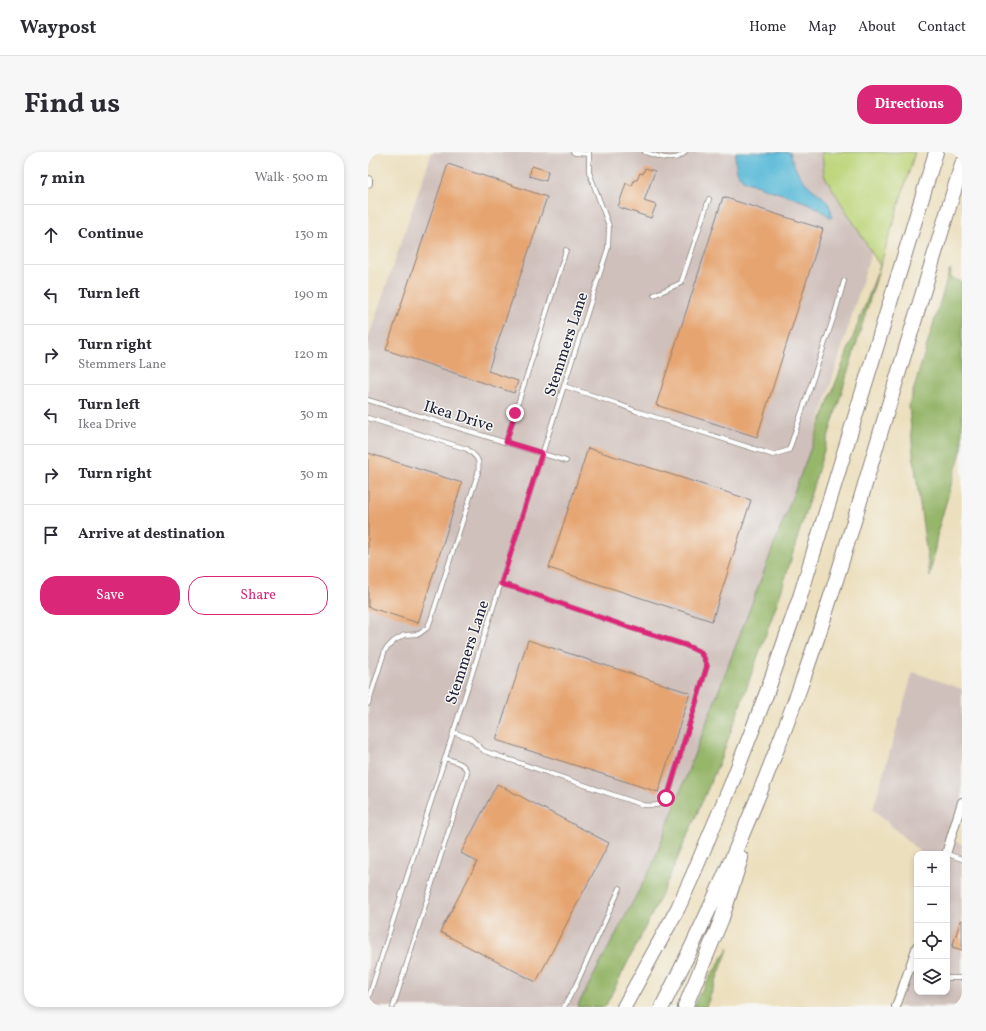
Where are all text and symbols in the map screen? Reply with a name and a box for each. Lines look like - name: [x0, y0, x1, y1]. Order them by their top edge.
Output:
- text: Waypost: [20, 15, 96, 41]
- text: Home: [749, 18, 786, 37]
- text: Map: [808, 18, 836, 37]
- text: About: [858, 18, 896, 37]
- text: Contact: [918, 18, 966, 37]
- text: Find us: [24, 85, 120, 124]
- button: Directions: [857, 85, 962, 124]
- text: 7 min: [40, 167, 85, 190]
- text: Walk · 500 m: [255, 169, 328, 187]
- icon: ahead: [40, 224, 62, 246]
- text: Continue: [78, 224, 143, 245]
- text: 130 m: [295, 226, 328, 244]
- icon: left: [40, 284, 62, 306]
- text: Turn left: [78, 284, 140, 305]
- text: 190 m: [294, 286, 328, 304]
- street label: Stemmers Lane: [540, 290, 594, 400]
- text: Turn right: [78, 335, 152, 356]
- icon: right: [40, 344, 62, 366]
- text: 120 m: [294, 346, 328, 364]
- text: Stemmers Lane: [78, 356, 166, 374]
- text: Turn left: [78, 395, 140, 416]
- street label: Ikea Drive: [421, 396, 496, 438]
- icon: left: [40, 404, 62, 426]
- route end: [506, 404, 524, 422]
- text: 30 m: [300, 406, 328, 424]
- text: Ikea Drive: [78, 416, 136, 434]
- icon: right: [40, 464, 62, 486]
- text: Turn right: [78, 464, 152, 485]
- text: 30 m: [300, 466, 328, 484]
- icon: arrive: [40, 524, 62, 546]
- text: Arrive at destination: [78, 524, 225, 545]
- button: Save: [40, 576, 180, 615]
- button: Share: [188, 576, 328, 615]
- street label: Stemmers Lane: [441, 598, 495, 708]
- route start: [657, 789, 675, 807]
- map controls: [914, 851, 950, 995]
- button: +: [914, 851, 950, 887]
- button: −: [914, 887, 950, 923]
- button: locate: [914, 923, 950, 959]
- button: layers: [914, 959, 950, 995]

